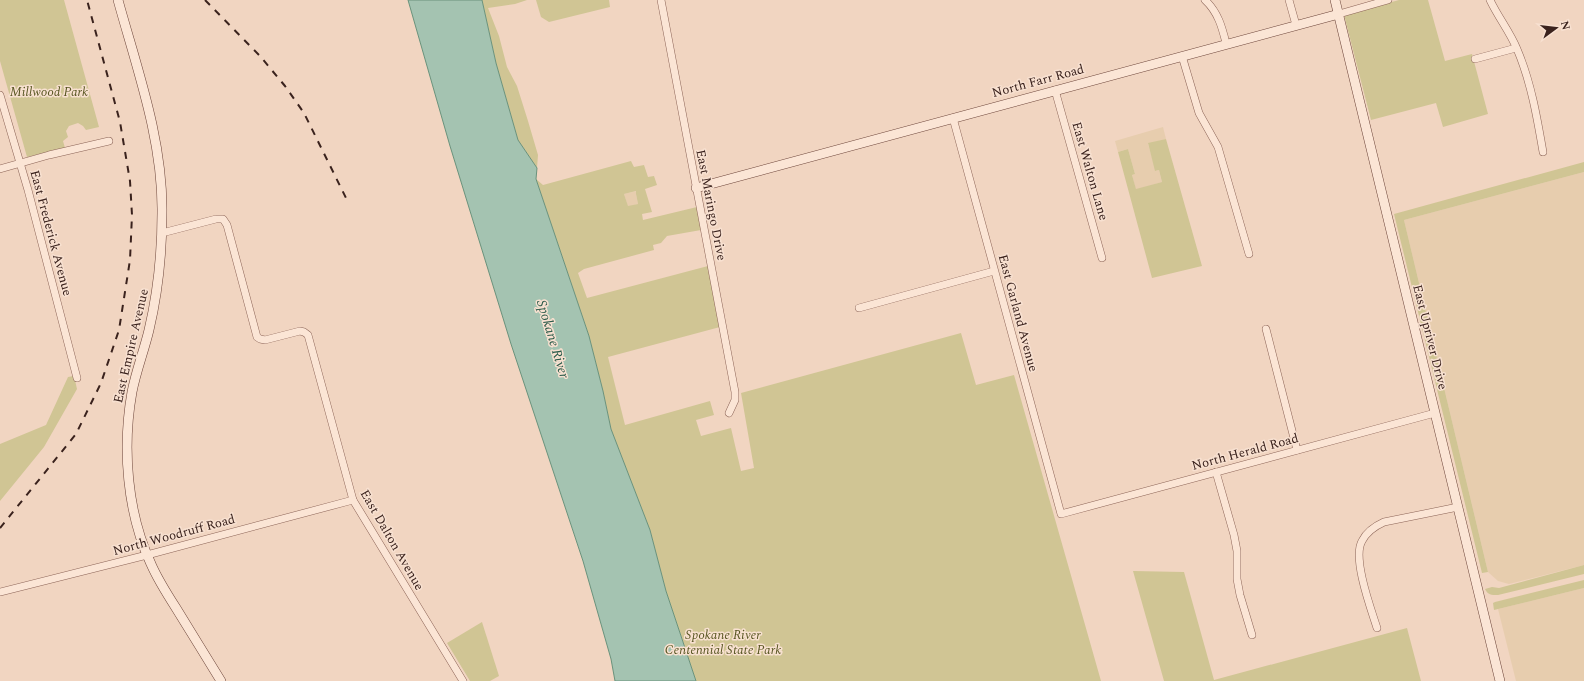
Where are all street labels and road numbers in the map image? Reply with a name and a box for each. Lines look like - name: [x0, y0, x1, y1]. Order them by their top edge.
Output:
- street label: North Farr Road: [990, 59, 1086, 103]
- street label: East Walton Lane: [1066, 119, 1114, 223]
- street label: East Maringo Drive: [690, 148, 732, 262]
- street label: East Frederick Avenue: [25, 168, 77, 298]
- street label: East Garland Avenue: [993, 252, 1043, 374]
- street label: East Upriver Drive: [1407, 282, 1453, 392]
- street label: East Empire Avenue: [108, 287, 154, 405]
- street label: North Herald Road: [1189, 428, 1301, 476]
- street label: East Dalton Avenue: [355, 486, 429, 594]
- street label: North Woodruff Road: [111, 509, 237, 561]

